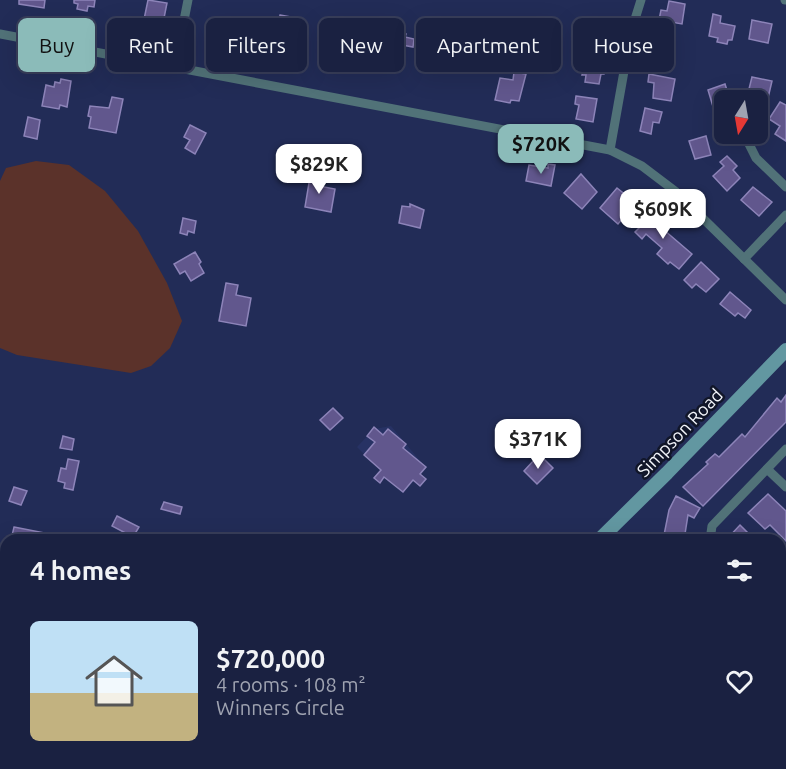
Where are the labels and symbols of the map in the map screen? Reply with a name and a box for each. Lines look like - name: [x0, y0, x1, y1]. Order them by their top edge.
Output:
- north arrow: [714, 90, 768, 144]
- pin: $720K: [499, 124, 583, 175]
- pin: $829K: [277, 144, 361, 195]
- pin: $609K: [621, 189, 705, 240]
- street label: Simpson Road: [632, 384, 726, 480]
- pin: $371K: [496, 419, 580, 470]

